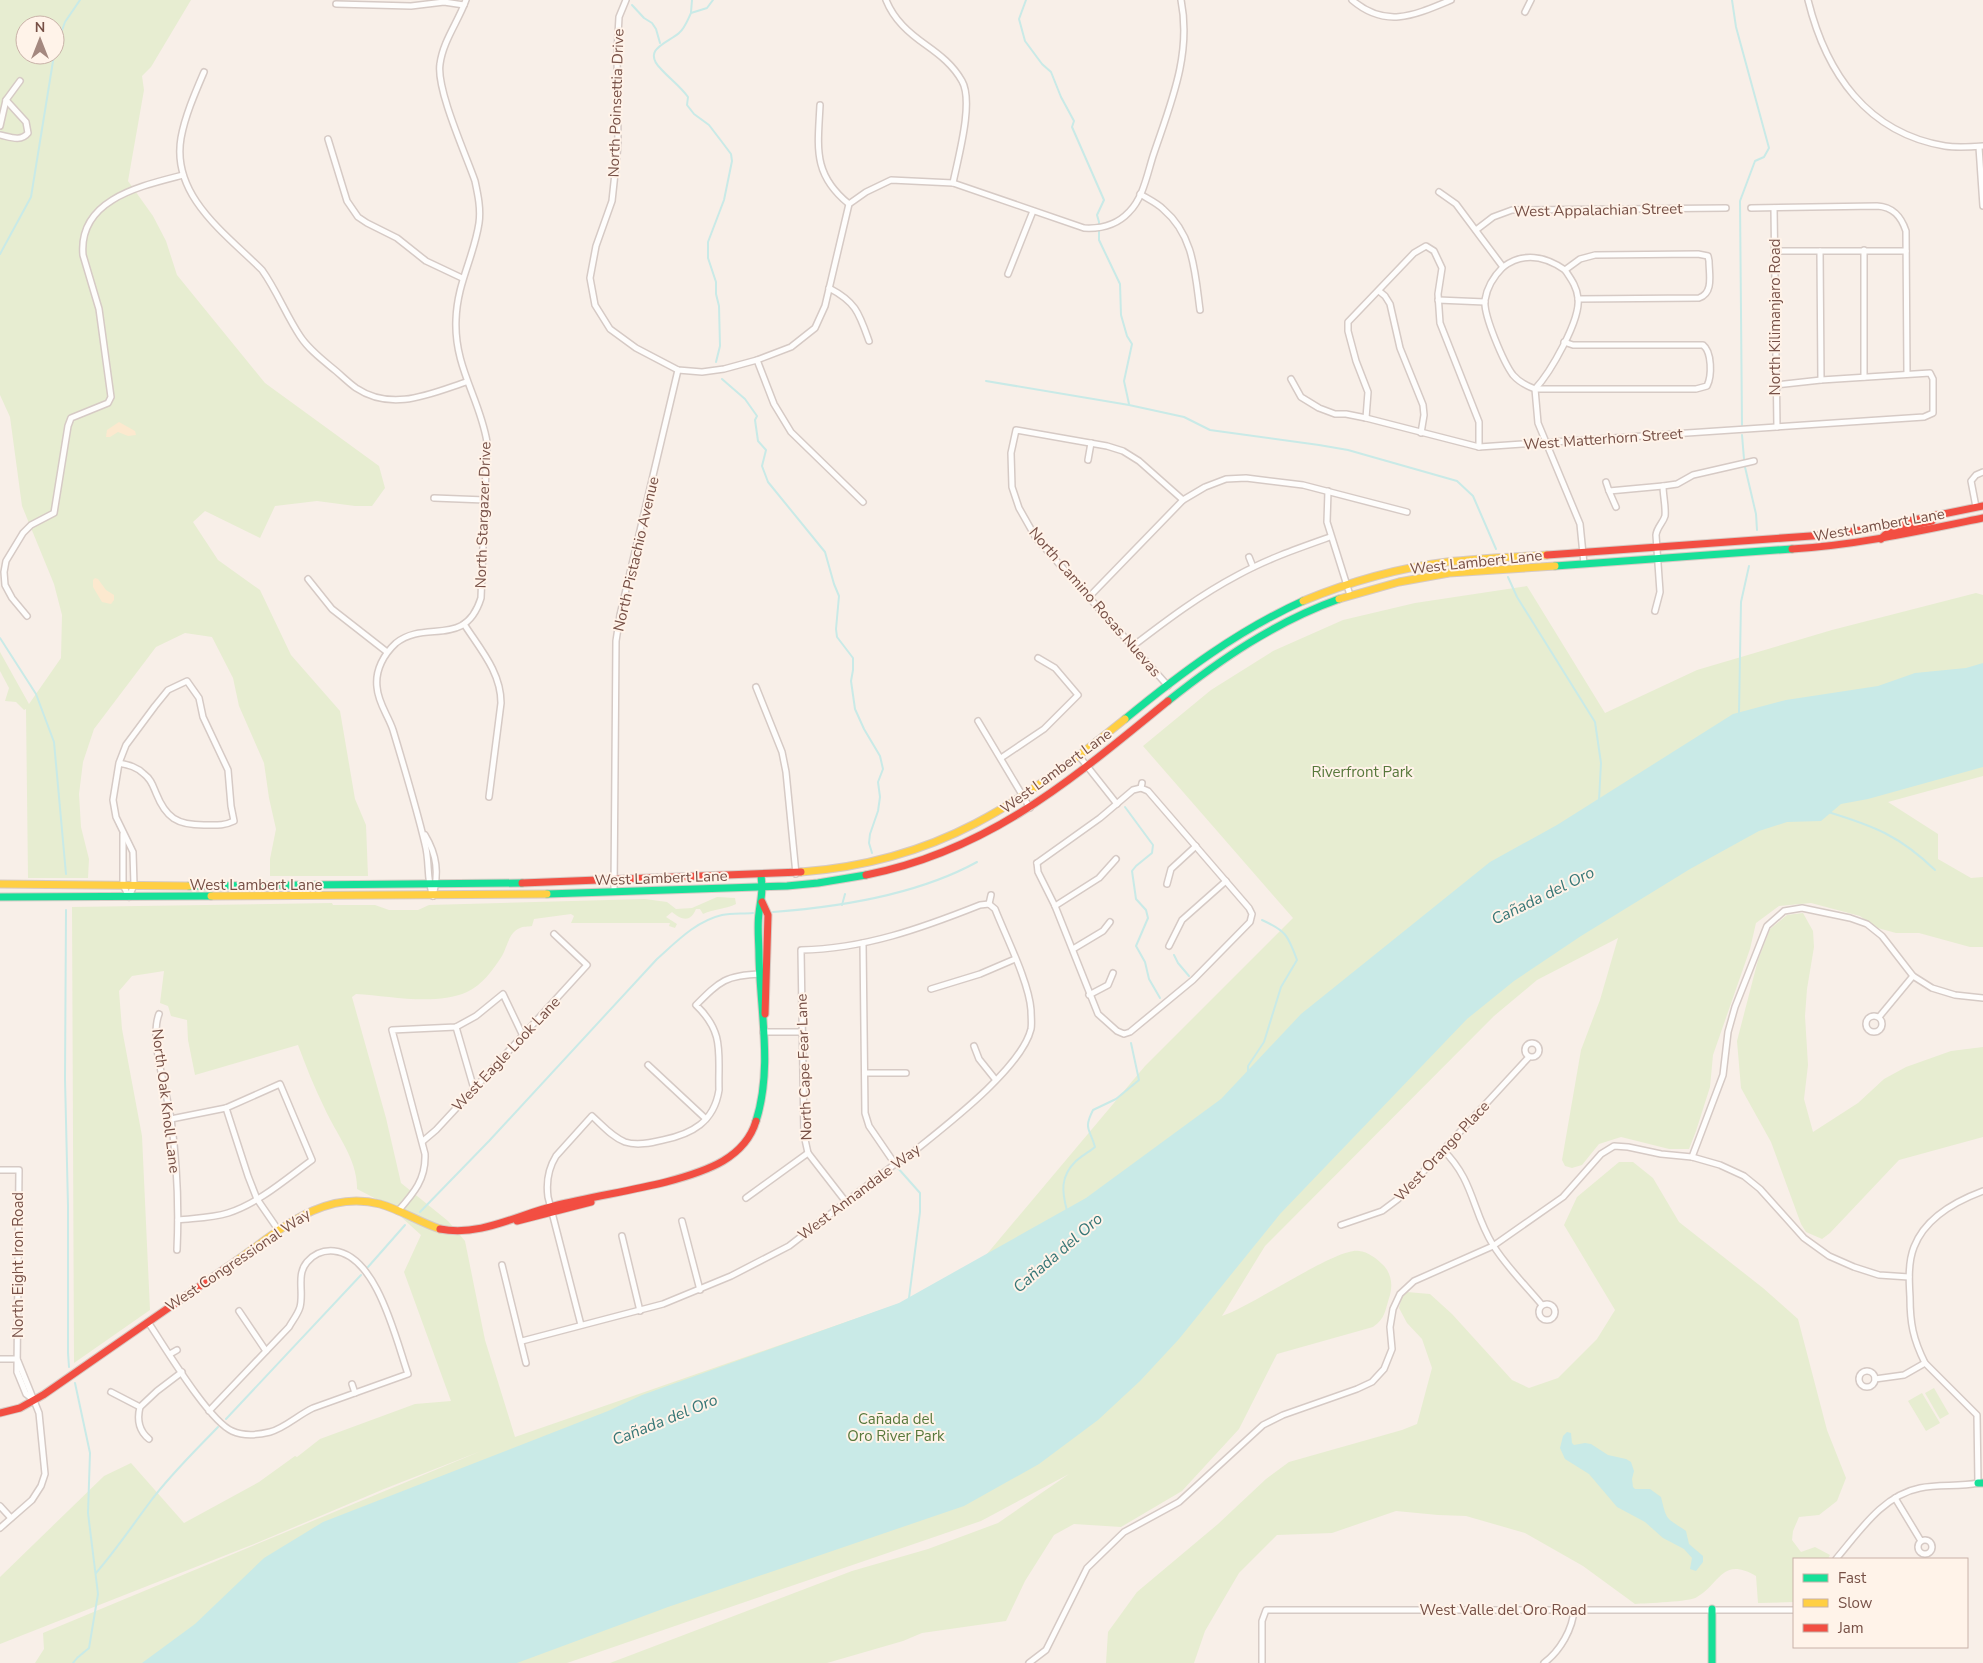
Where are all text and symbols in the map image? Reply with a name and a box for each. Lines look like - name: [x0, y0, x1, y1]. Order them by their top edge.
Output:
- north arrow: [15, 15, 65, 65]
- text: N: [35, 18, 45, 37]
- street label: North Poinsettia Drive: [603, 28, 629, 178]
- street label: West Appalachian Street: [1513, 199, 1683, 221]
- street label: North Kilimanjaro Road: [1765, 239, 1785, 395]
- street label: West Matterhorn Street: [1523, 423, 1684, 455]
- street label: North Stargazer Drive: [470, 441, 496, 589]
- street label: North Pistachio Avenue: [608, 475, 664, 633]
- street label: West Lambert Lane: [1812, 504, 1946, 546]
- street label: North Camino Rosas Nuevas: [1024, 523, 1166, 681]
- street label: West Lambert Lane: [1409, 545, 1543, 579]
- street label: West Lambert Lane: [996, 724, 1116, 818]
- park label: Riverfront Park: [1311, 762, 1413, 782]
- water label: Cañada del Oro: [1488, 862, 1598, 930]
- street label: West Lambert Lane: [594, 866, 728, 890]
- street label: West Lambert Lane: [190, 875, 323, 895]
- street label: West Eagle Look Lane: [447, 992, 565, 1116]
- street label: North Cape Fear Lane: [791, 993, 817, 1141]
- street label: North Oak Knoll Lane: [147, 1028, 185, 1174]
- street label: West Orango Place: [1390, 1096, 1494, 1206]
- street label: West Annandale Way: [794, 1139, 925, 1245]
- street label: North Eight Iron Road: [8, 1192, 28, 1338]
- street label: West Congressional Way: [162, 1204, 315, 1316]
- water label: Cañada del Oro: [1009, 1208, 1108, 1298]
- water label: Cañada del Oro: [609, 1389, 721, 1451]
- park label: Cañada del Oro River Park: [847, 1409, 945, 1446]
- legend: [1793, 1558, 1968, 1648]
- text: Fast: [1838, 1568, 1867, 1588]
- text: Slow: [1838, 1593, 1873, 1613]
- street label: West Valle del Oro Road: [1420, 1600, 1586, 1620]
- text: Jam: [1837, 1618, 1864, 1638]

